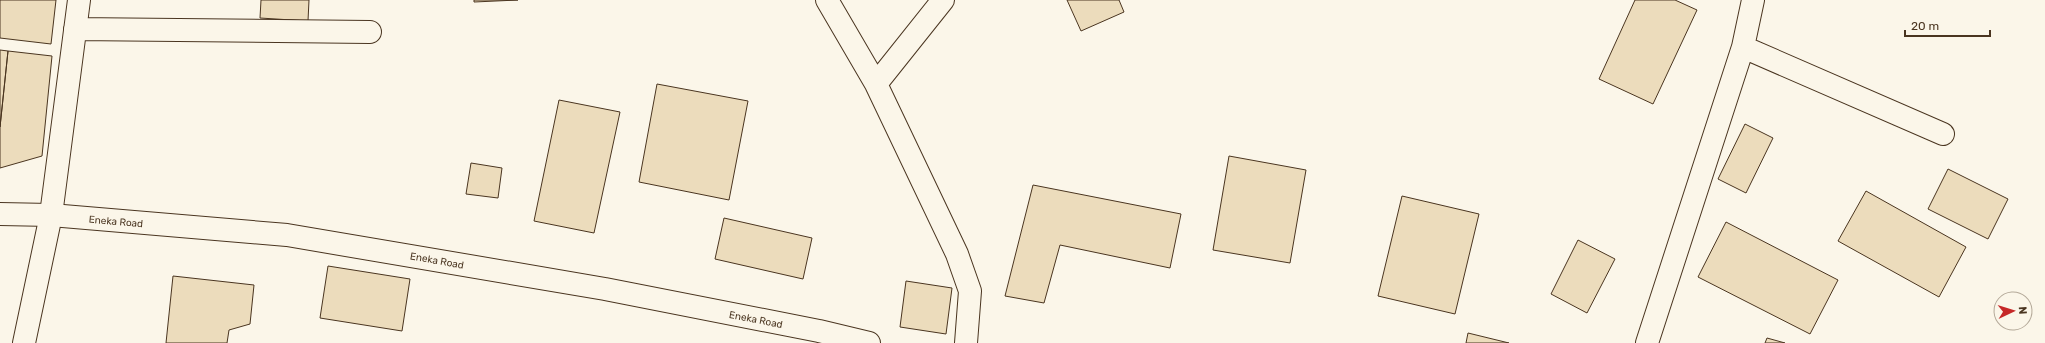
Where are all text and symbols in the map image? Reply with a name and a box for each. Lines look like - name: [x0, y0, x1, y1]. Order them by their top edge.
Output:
- scale bar: [1905, 12, 1990, 38]
- text: 20 m: [1911, 19, 1939, 33]
- street label: Eneka Road: [88, 214, 144, 230]
- street label: Eneka Road: [409, 250, 465, 272]
- north arrow: [1993, 291, 2033, 331]
- text: N: [2016, 306, 2029, 315]
- street label: Eneka Road: [728, 309, 784, 331]

